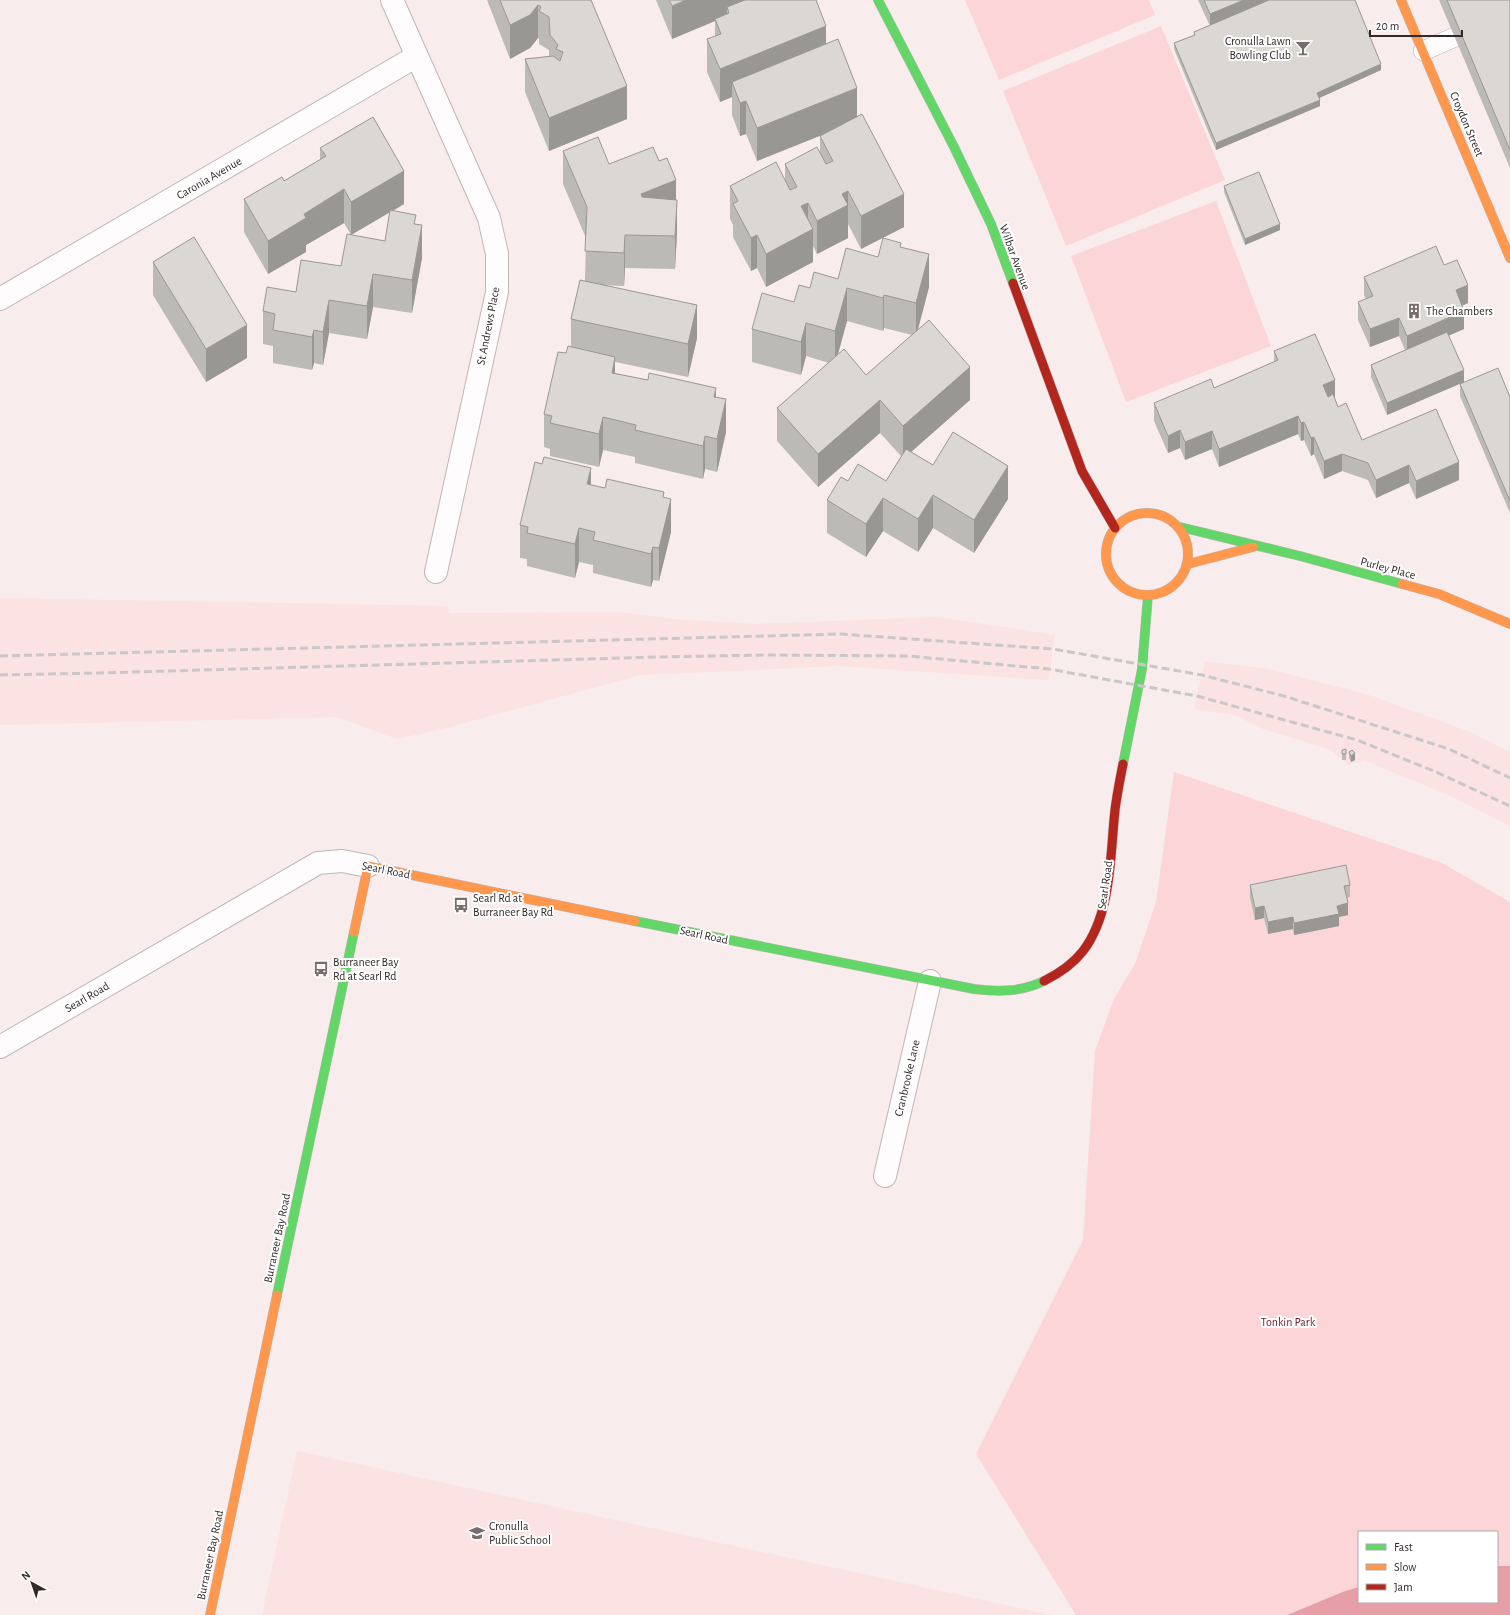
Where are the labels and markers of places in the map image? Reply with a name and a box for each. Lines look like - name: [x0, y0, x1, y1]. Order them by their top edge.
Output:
- place label: Cronulla Lawn Bowling Club: [1225, 35, 1291, 61]
- bar icon: Cronulla Lawn Bowling Club: [1294, 39, 1312, 57]
- building icon: The Chambers: [1405, 302, 1423, 320]
- place label: The Chambers: [1426, 305, 1493, 317]
- place label: Searl Rd at Burraneer Bay Rd: [473, 892, 553, 919]
- bus stop icon: Searl Rd at Burraneer Bay Rd: [452, 896, 470, 914]
- place label: Burraneer Bay Rd at Searl Rd: [333, 956, 399, 982]
- bus stop icon: Burraneer Bay Rd at Searl Rd: [312, 960, 330, 978]
- place label: Cronulla Public School: [489, 1520, 551, 1546]
- school or university icon: Cronulla Public School: [468, 1524, 486, 1542]

